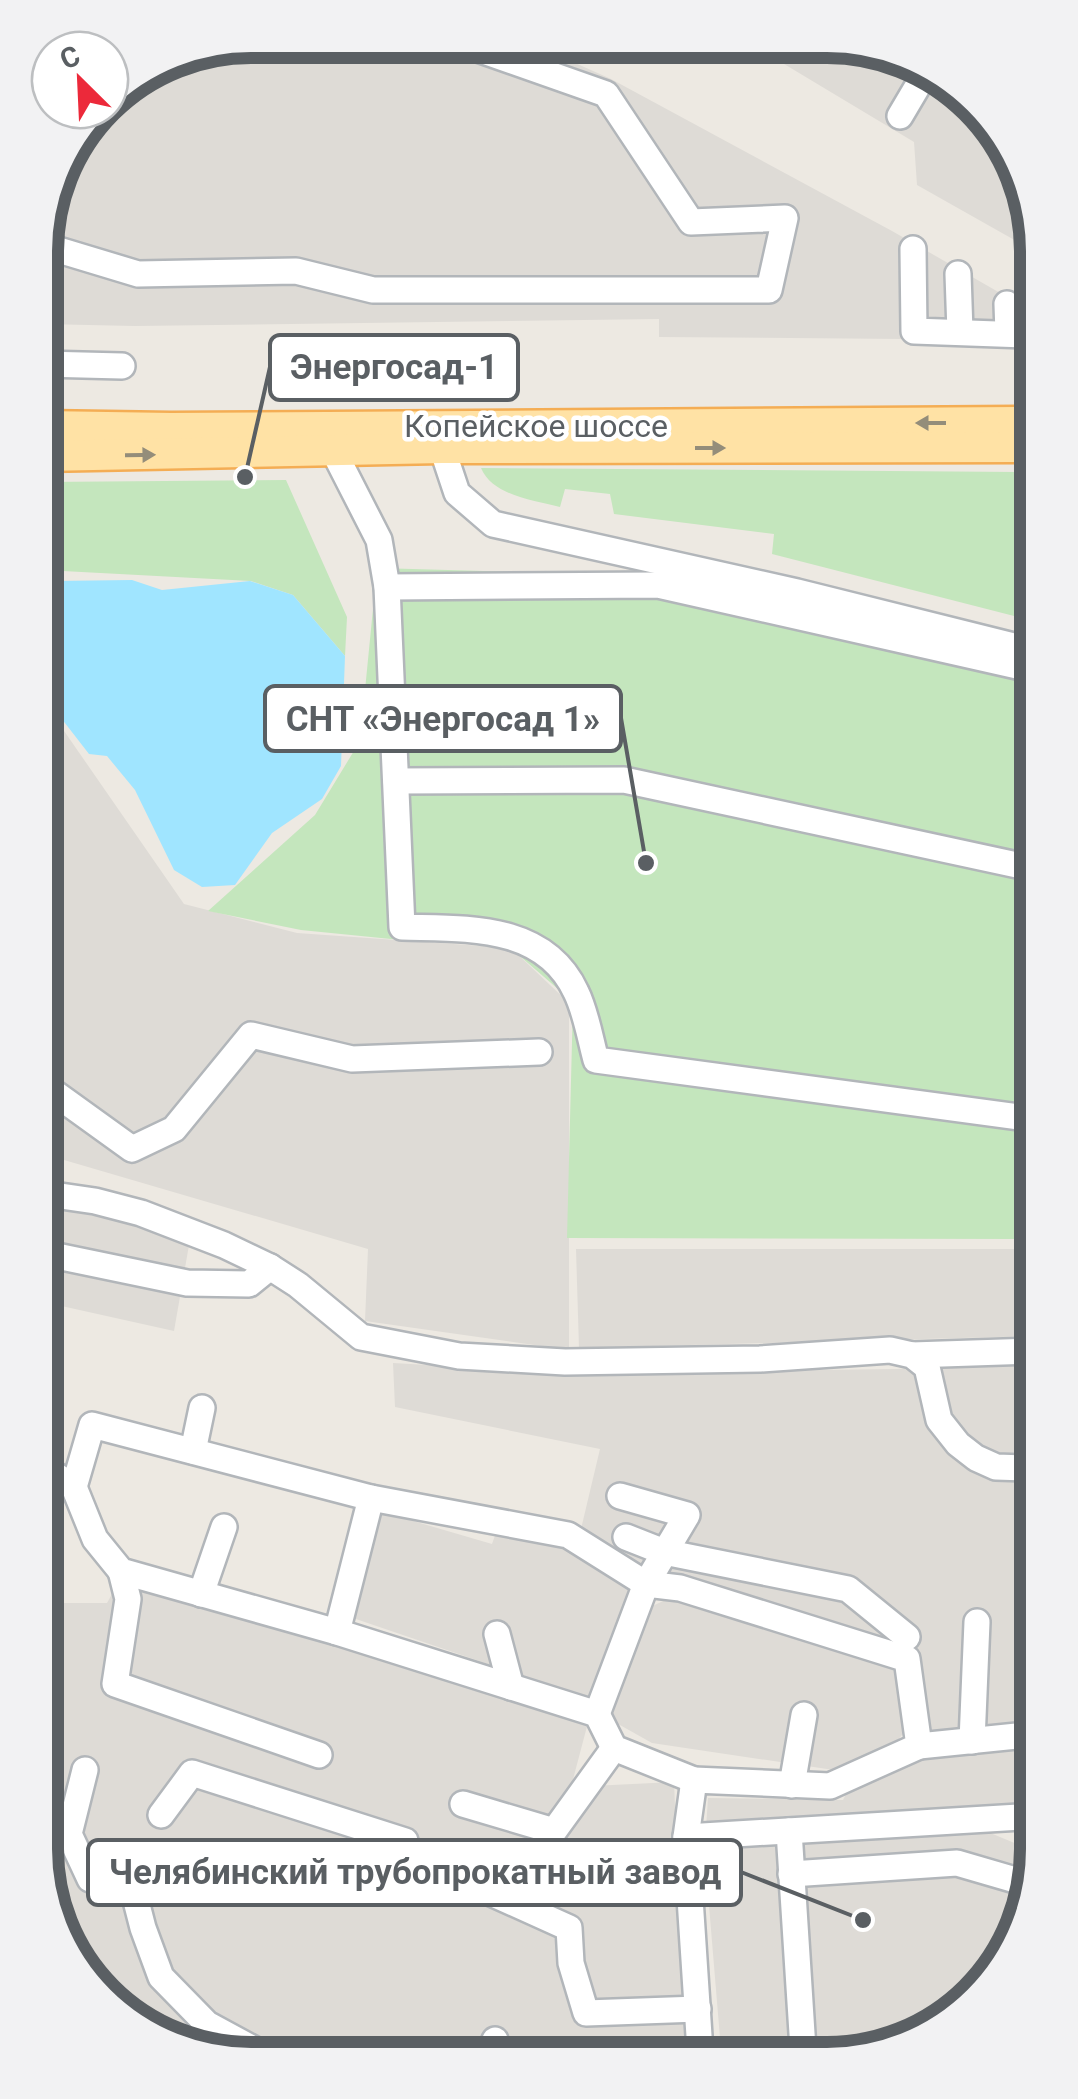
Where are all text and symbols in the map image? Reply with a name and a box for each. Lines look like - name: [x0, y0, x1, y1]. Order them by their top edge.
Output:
- north arrow: [30, 30, 130, 130]
- text: С: [55, 39, 85, 76]
- callout: Энергосад-1: [270, 335, 518, 400]
- text: Энергосад-1: [290, 347, 498, 388]
- street label: Копейское шоссе: [404, 407, 668, 445]
- one-way arrow: [915, 415, 947, 431]
- one-way arrow: [695, 440, 727, 456]
- one-way arrow: [125, 447, 157, 463]
- callout: СНТ «Энергосад 1»: [265, 686, 621, 751]
- text: СНТ «Энергосад 1»: [286, 699, 600, 740]
- callout: Челябинский трубопрокатный завод: [88, 1840, 741, 1905]
- text: Челябинский трубопрокатный завод: [109, 1852, 721, 1893]

